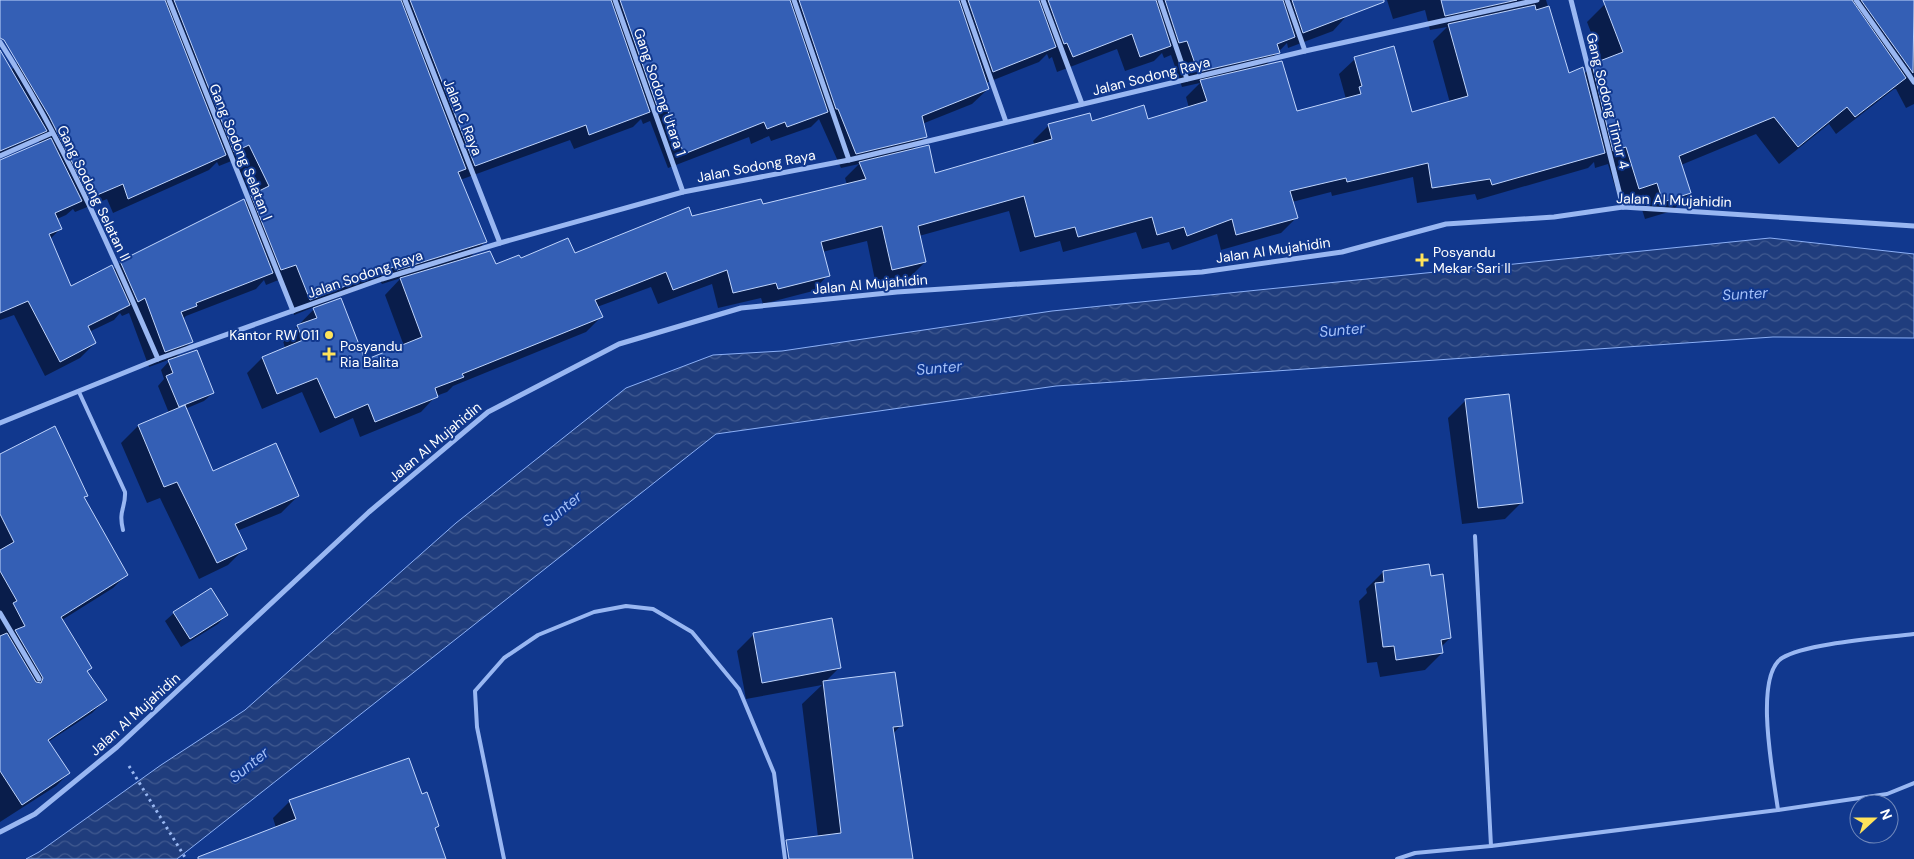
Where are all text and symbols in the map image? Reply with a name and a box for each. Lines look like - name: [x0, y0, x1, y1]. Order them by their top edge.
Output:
- street label: Gang Sodong Utara 1: [630, 26, 690, 158]
- street label: Gang Sodong Timur 4: [1582, 31, 1634, 172]
- street label: Jalan Sodong Raya: [1090, 53, 1212, 99]
- street label: Jalan C Raya: [439, 76, 487, 158]
- street label: Gang Sodong Selatan I: [205, 81, 277, 223]
- street label: Gang Sodong Selatan II: [53, 122, 135, 264]
- street label: Jalan Sodong Raya: [695, 146, 817, 186]
- street label: Jalan Al Mujahidin: [1616, 189, 1732, 211]
- street label: Jalan Al Mujahidin: [1214, 233, 1332, 267]
- place label: Posyandu Mekar Sari II: [1433, 243, 1511, 277]
- street label: Jalan Sodong Raya: [305, 246, 425, 302]
- marker: Posyandu Mekar Sari II: [1415, 253, 1429, 267]
- street label: Jalan Al Mujahidin: [812, 270, 928, 298]
- water label: Sunter: [1722, 283, 1769, 305]
- water label: Sunter: [1318, 318, 1366, 342]
- place label: Kantor RW 011: [229, 326, 319, 344]
- marker: Kantor RW 011: [323, 329, 335, 341]
- place label: Posyandu Ria Balita: [340, 337, 403, 371]
- marker: Posyandu Ria Balita: [322, 347, 336, 361]
- water label: Sunter: [915, 356, 963, 380]
- street label: Jalan Al Mujahidin: [385, 398, 485, 486]
- water label: Sunter: [538, 487, 586, 531]
- street label: Jalan Al Mujahidin: [86, 669, 184, 759]
- water label: Sunter: [225, 743, 273, 787]
- north arrow: [1849, 794, 1899, 844]
- text: N: [1876, 806, 1896, 822]

